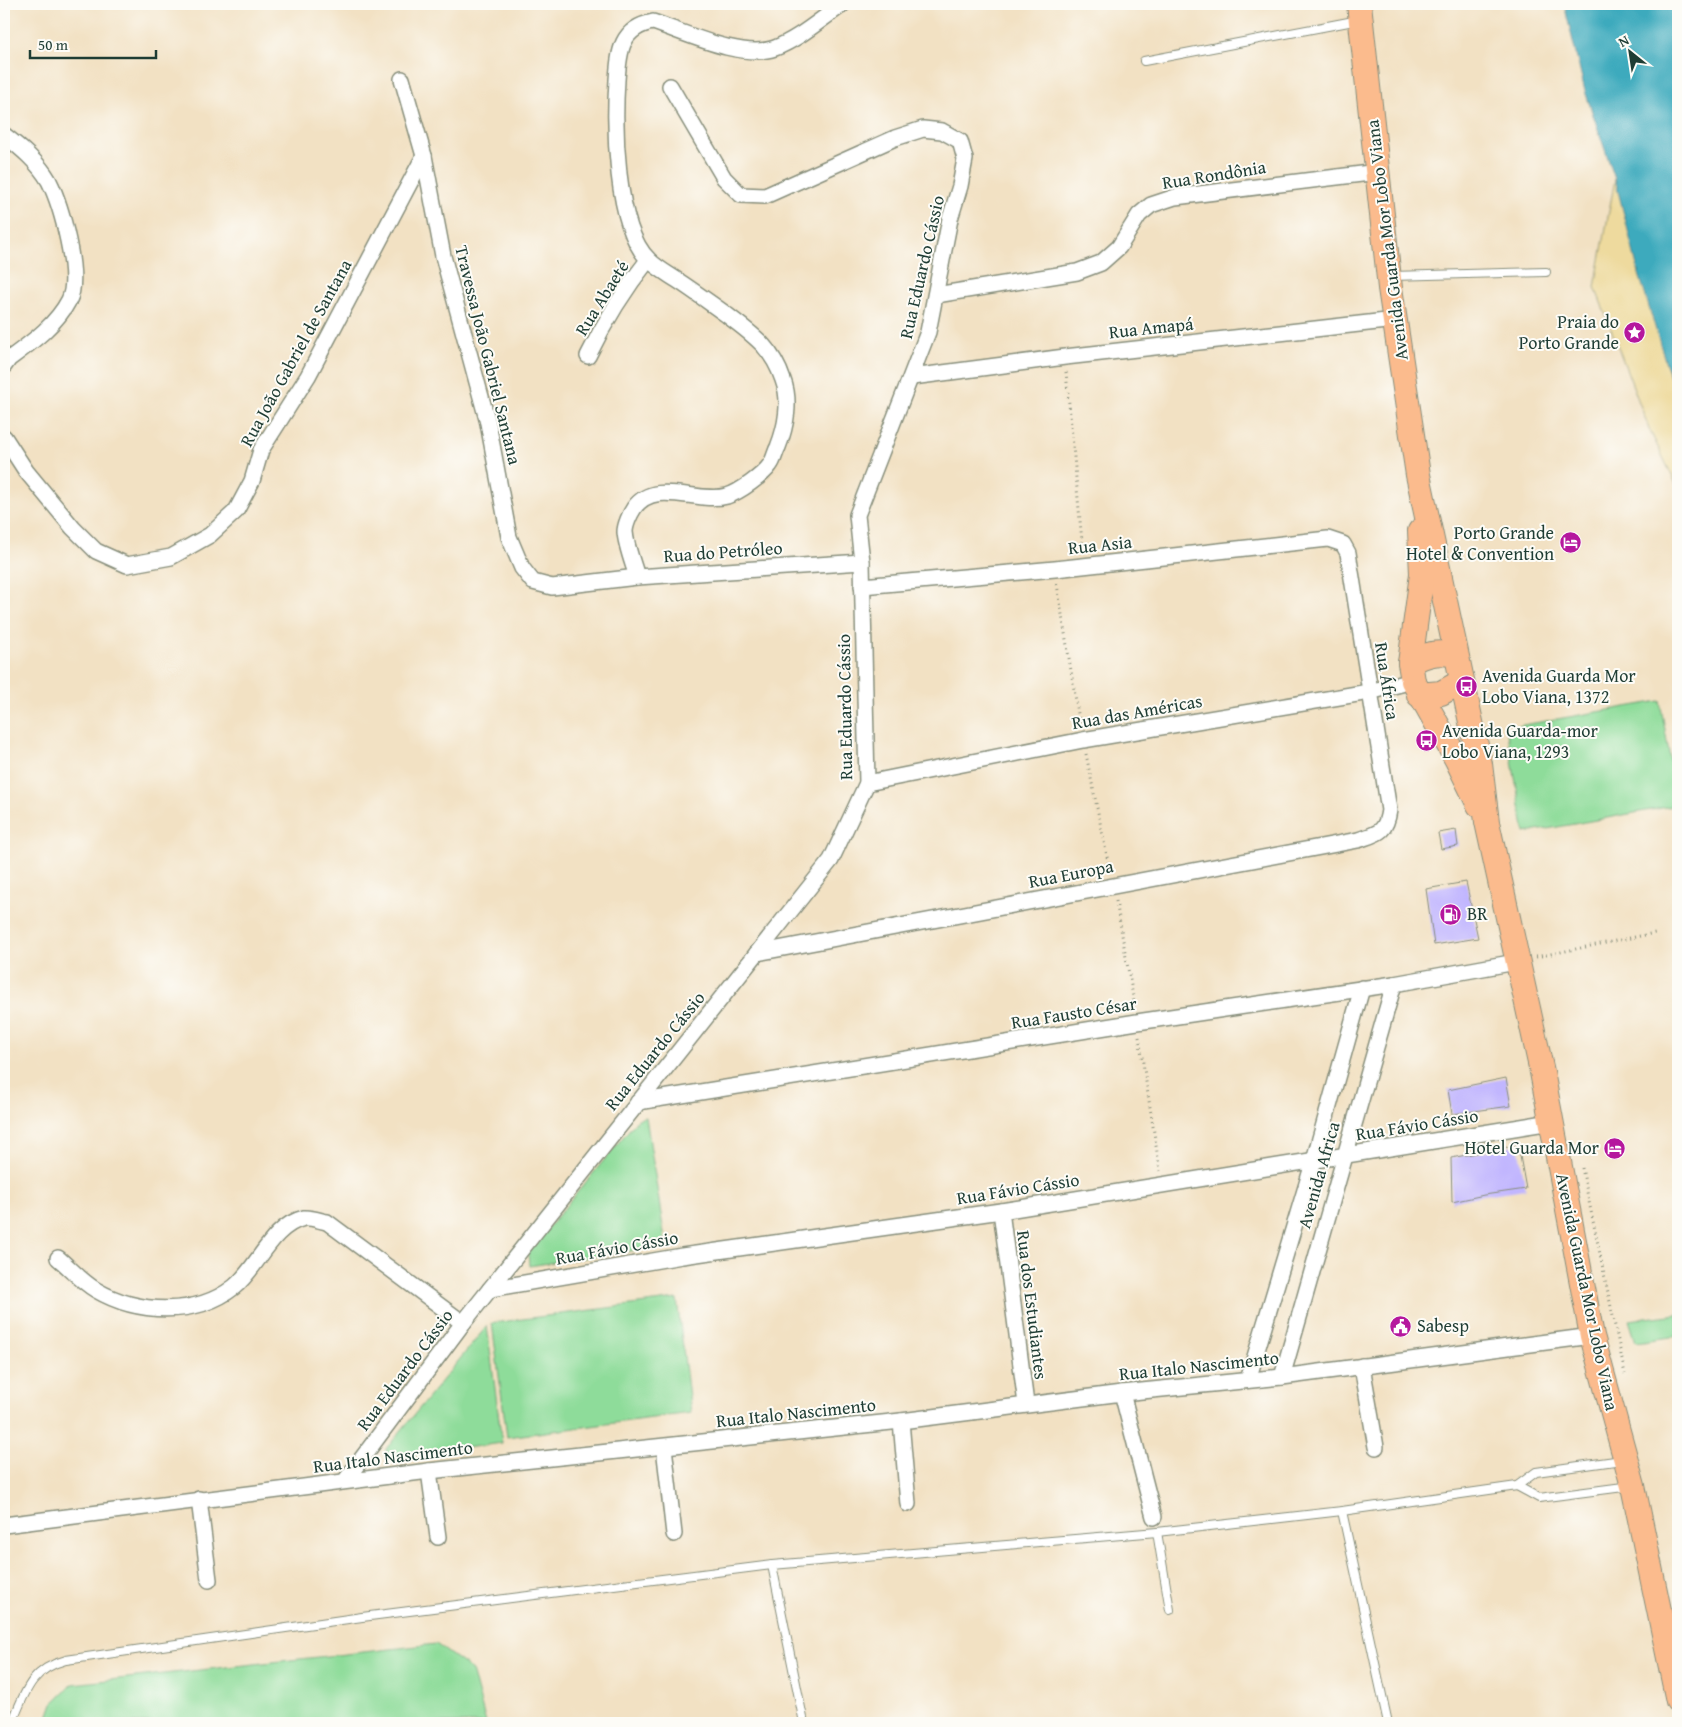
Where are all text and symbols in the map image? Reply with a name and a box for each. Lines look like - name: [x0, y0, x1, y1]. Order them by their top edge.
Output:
- scale bar: [30, 28, 156, 60]
- north arrow: [1604, 28, 1654, 78]
- text: N: [1614, 29, 1633, 52]
- text: 50 m: [38, 34, 69, 55]
- street label: Avenida Guarda Mor Lobo Viana: [1358, 118, 1415, 362]
- street label: Rua Rondônia: [1160, 153, 1268, 196]
- street label: Rua Eduardo Cássio: [892, 193, 951, 341]
- street label: Travessa João Gabriel Santana: [448, 242, 529, 468]
- street label: Rua João Gabriel de Santana: [233, 254, 359, 451]
- street label: Rua Abaeté: [568, 255, 635, 341]
- place label: Praia do Porto Grande: [1519, 308, 1619, 356]
- street label: Rua Amapá: [1107, 310, 1195, 345]
- place icon: Praia do Porto Grande: [1623, 320, 1647, 344]
- place label: Porto Grande Hotel & Convention: [1406, 519, 1554, 567]
- street label: Rua Asia: [1067, 528, 1134, 561]
- hotel icon: Porto Grande Hotel & Convention: [1558, 531, 1582, 555]
- street label: Rua do Petróleo: [663, 534, 783, 569]
- street label: Rua Eduardo Cássio: [830, 634, 859, 780]
- street label: Rua África: [1368, 640, 1407, 722]
- place label: Avenida Guarda Mor Lobo Viana, 1372: [1482, 662, 1636, 710]
- bus stop icon: Avenida Guarda Mor Lobo Viana, 1372: [1454, 674, 1478, 698]
- street label: Rua das Américas: [1070, 687, 1204, 736]
- place label: Avenida Guarda-mor Lobo Viana, 1293: [1442, 717, 1599, 765]
- bus stop icon: Avenida Guarda-mor Lobo Viana, 1293: [1414, 729, 1438, 753]
- street label: Rua Europa: [1026, 852, 1116, 895]
- place label: BR: [1467, 900, 1488, 927]
- fuel station icon: BR: [1439, 902, 1463, 926]
- street label: Rua Eduardo Cássio: [598, 985, 711, 1116]
- street label: Rua Fausto César: [1009, 989, 1139, 1036]
- street label: Rua Fávio Cássio: [1354, 1101, 1480, 1148]
- street label: Avenida Africa: [1290, 1118, 1347, 1231]
- place label: Hotel Guarda Mor: [1465, 1134, 1600, 1161]
- hotel icon: Hotel Guarda Mor: [1603, 1136, 1627, 1160]
- street label: Rua Fávio Cássio: [955, 1165, 1081, 1212]
- street label: Avenida Guarda Mor Lobo Viana: [1549, 1171, 1626, 1414]
- street label: Rua Fávio Cássio: [554, 1223, 680, 1272]
- street label: Rua dos Estudiantes: [1010, 1229, 1055, 1381]
- street label: Rua Eduardo Cássio: [350, 1303, 459, 1436]
- place label: Sabesp: [1417, 1312, 1469, 1339]
- public building icon: Sabesp: [1389, 1314, 1413, 1338]
- street label: Rua Italo Nascimento: [1118, 1344, 1280, 1387]
- street label: Rua Italo Nascimento: [715, 1391, 877, 1434]
- street label: Rua Italo Nascimento: [312, 1433, 474, 1480]

